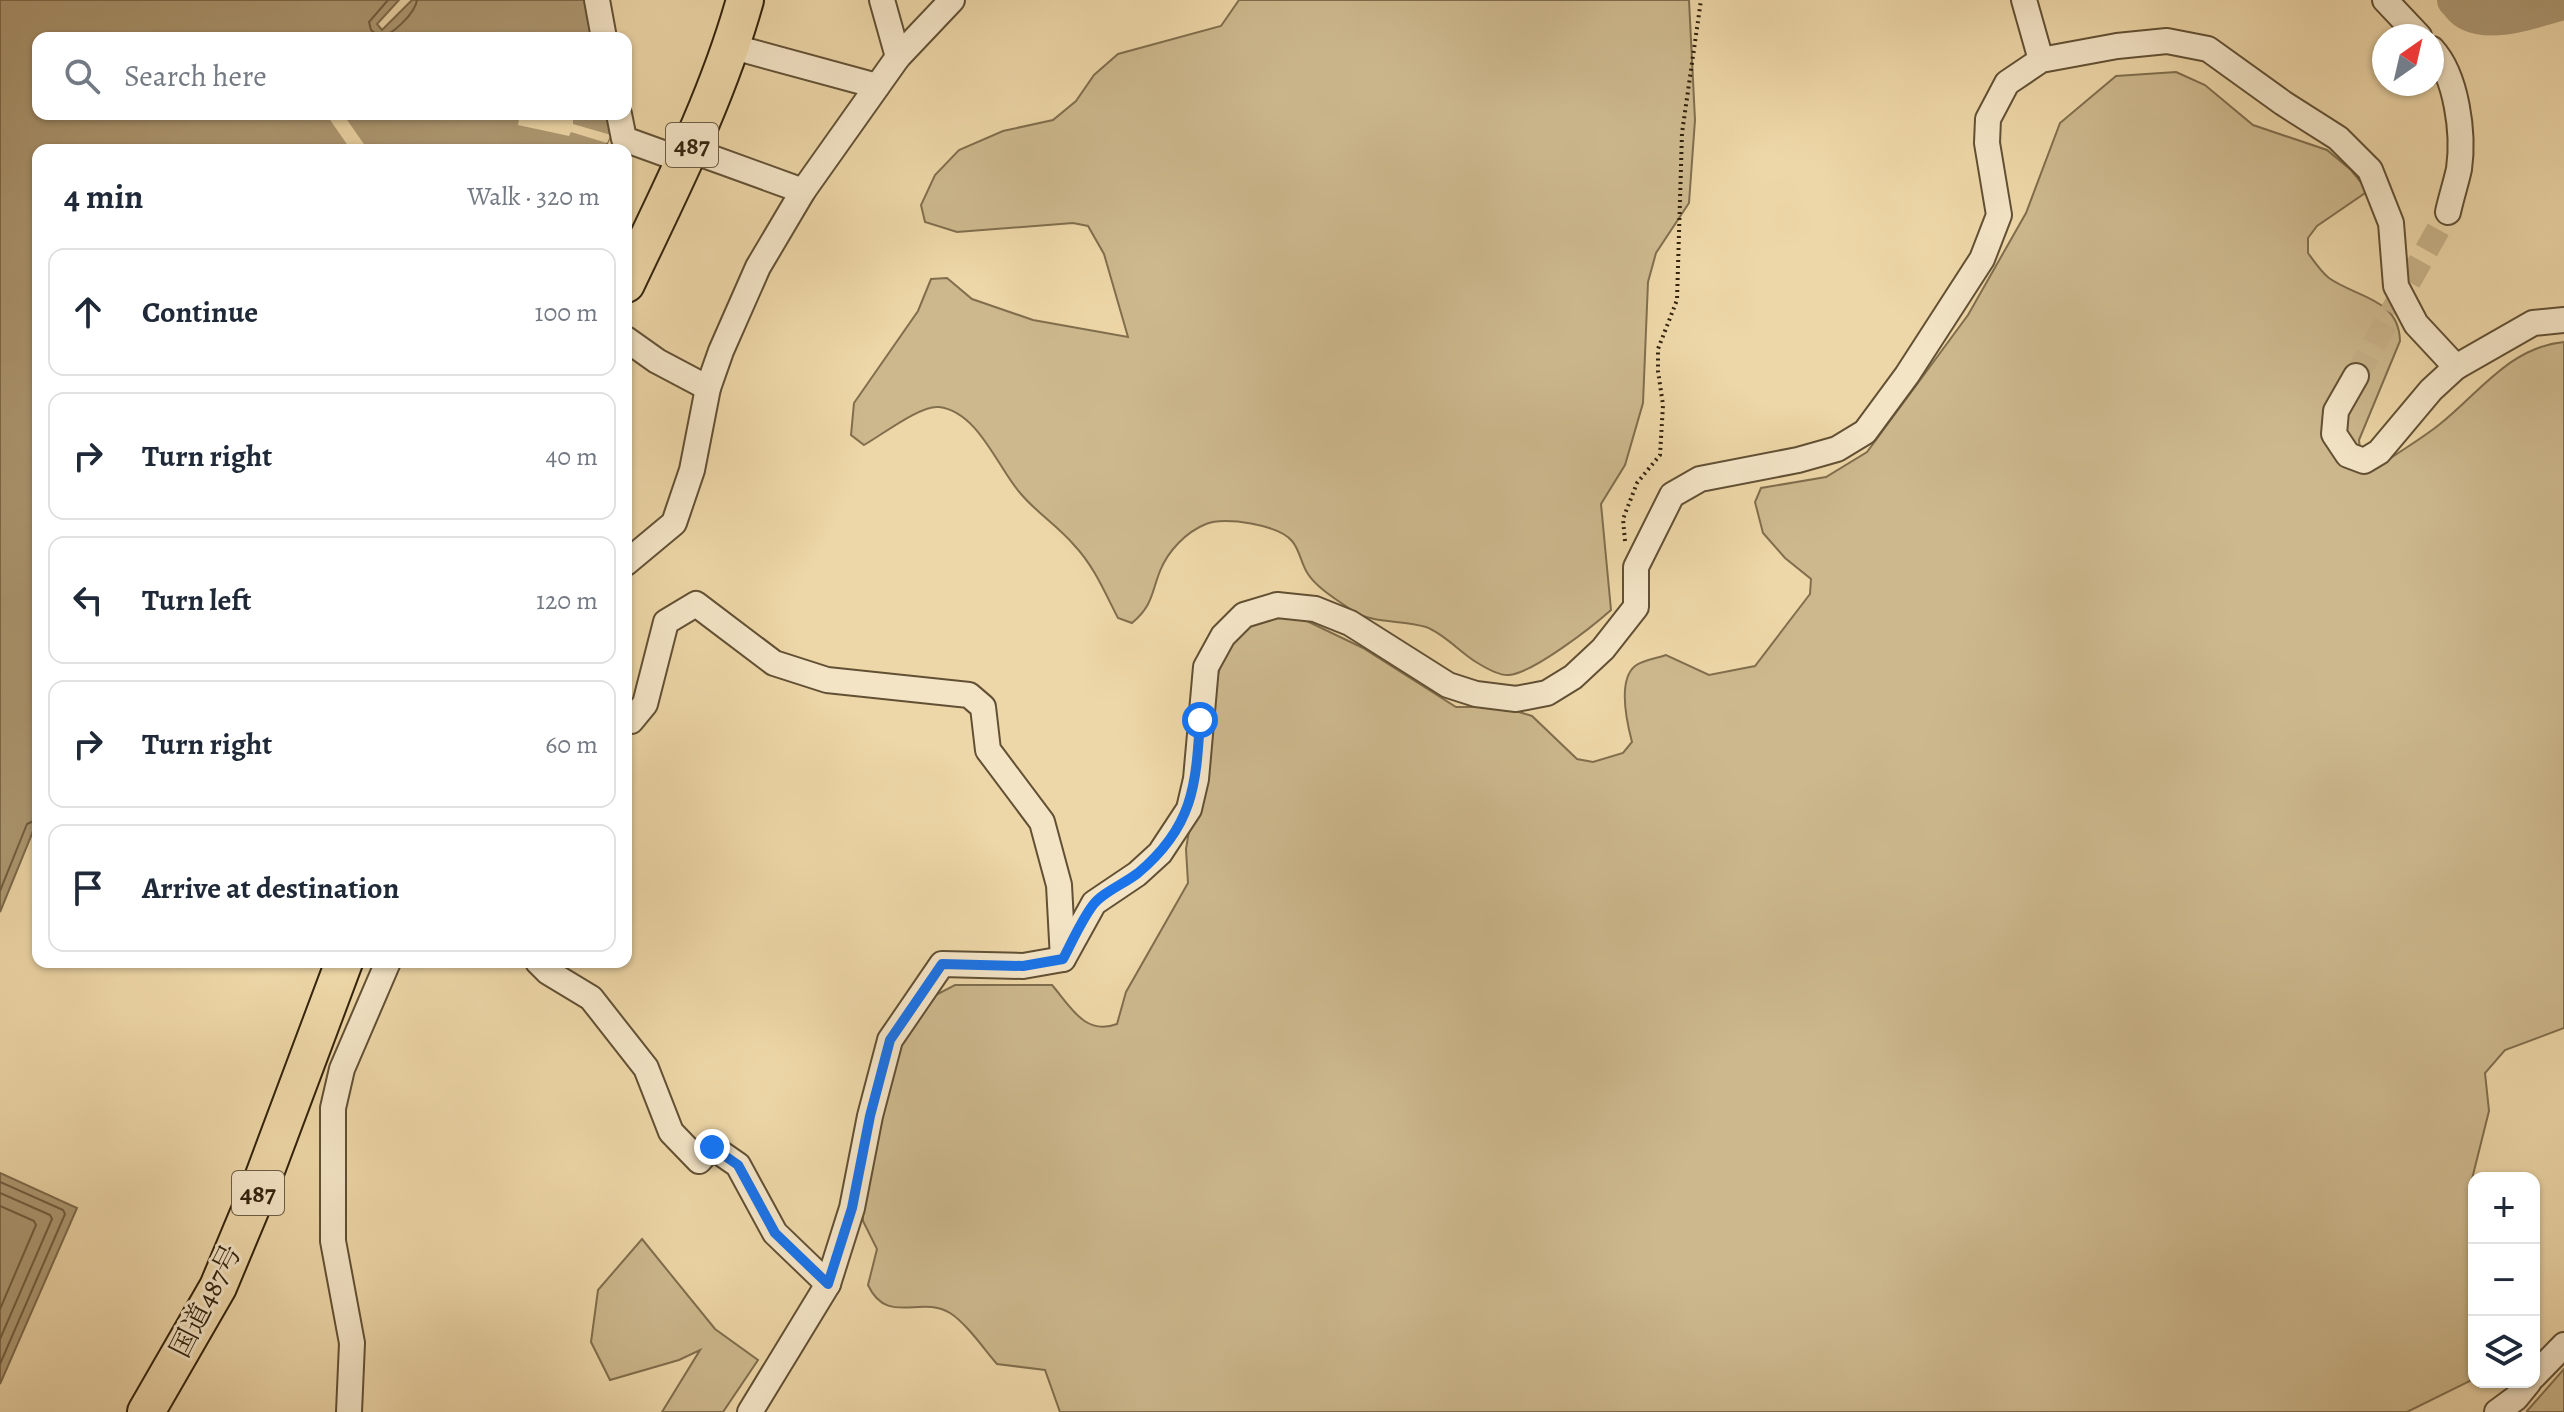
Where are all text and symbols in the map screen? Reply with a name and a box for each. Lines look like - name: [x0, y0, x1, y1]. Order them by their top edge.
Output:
- north arrow: [2372, 24, 2444, 96]
- search box: [32, 32, 632, 120]
- icon: search: [60, 54, 104, 98]
- text: Search here: [124, 56, 267, 96]
- road number: 487: [666, 123, 718, 167]
- text: 4 min: [64, 173, 143, 220]
- text: Walk · 320 m: [467, 179, 600, 214]
- icon: ahead: [66, 290, 110, 334]
- text: Continue: [142, 292, 258, 332]
- text: 100 m: [535, 295, 598, 330]
- icon: right: [66, 434, 110, 478]
- text: Turn right: [142, 436, 272, 476]
- text: 40 m: [546, 439, 598, 474]
- icon: left: [66, 578, 110, 622]
- text: Turn left: [142, 580, 251, 620]
- text: 120 m: [536, 583, 598, 618]
- route start: [1182, 702, 1218, 738]
- icon: right: [66, 722, 110, 766]
- text: Turn right: [142, 724, 272, 764]
- text: 60 m: [545, 727, 598, 762]
- icon: arrive: [66, 866, 110, 910]
- text: Arrive at destination: [142, 868, 399, 908]
- route end: [694, 1129, 730, 1165]
- road number: 487: [232, 1171, 284, 1215]
- map controls: [2468, 1172, 2540, 1388]
- button: +: [2468, 1172, 2540, 1244]
- street label: 国道487号: [161, 1238, 251, 1364]
- button: −: [2468, 1244, 2540, 1316]
- button: layers: [2468, 1316, 2540, 1388]

